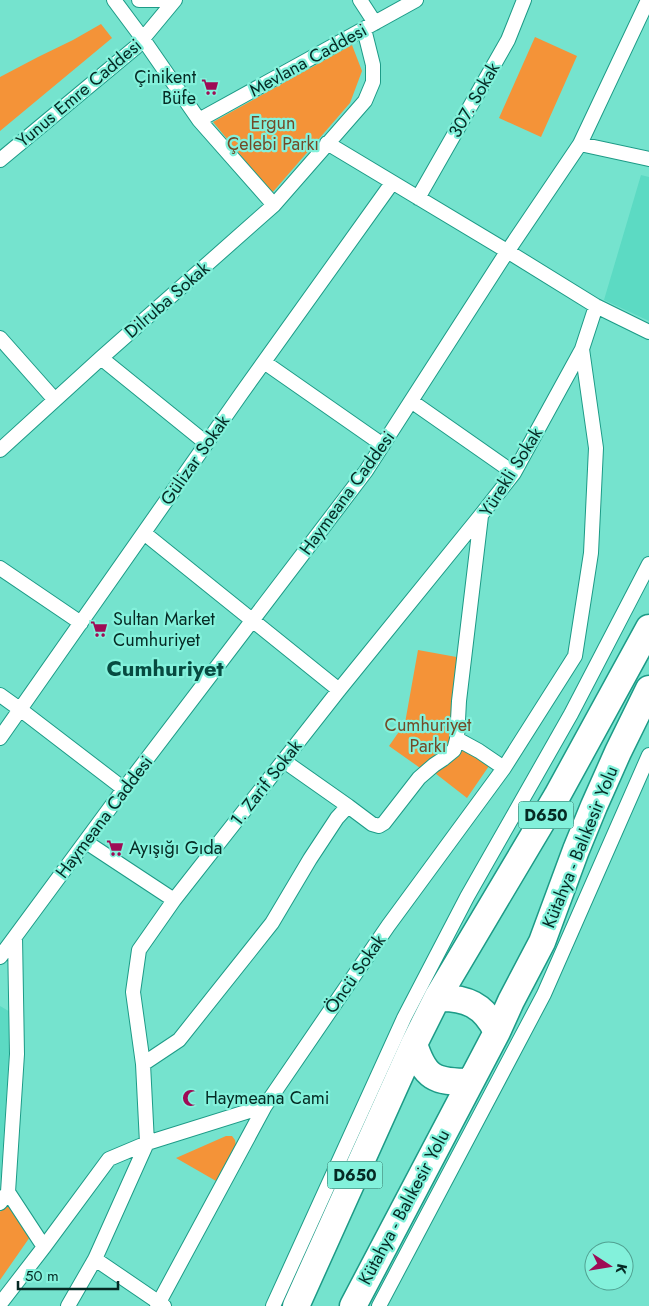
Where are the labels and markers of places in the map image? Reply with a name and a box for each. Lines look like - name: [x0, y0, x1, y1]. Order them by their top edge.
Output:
- place label: Çinikent Büfe: [134, 64, 197, 111]
- supermarket icon: Çinikent Büfe: [200, 77, 220, 97]
- place label: Sultan Market Cumhuriyet: [113, 606, 216, 653]
- supermarket icon: Sultan Market Cumhuriyet: [89, 619, 109, 639]
- place label: Ayışığı Gıda: [129, 835, 222, 861]
- supermarket icon: Ayışığı Gıda: [105, 838, 125, 858]
- place label: Haymeana Cami: [205, 1085, 330, 1111]
- mosque icon: Haymeana Cami: [181, 1088, 201, 1108]

